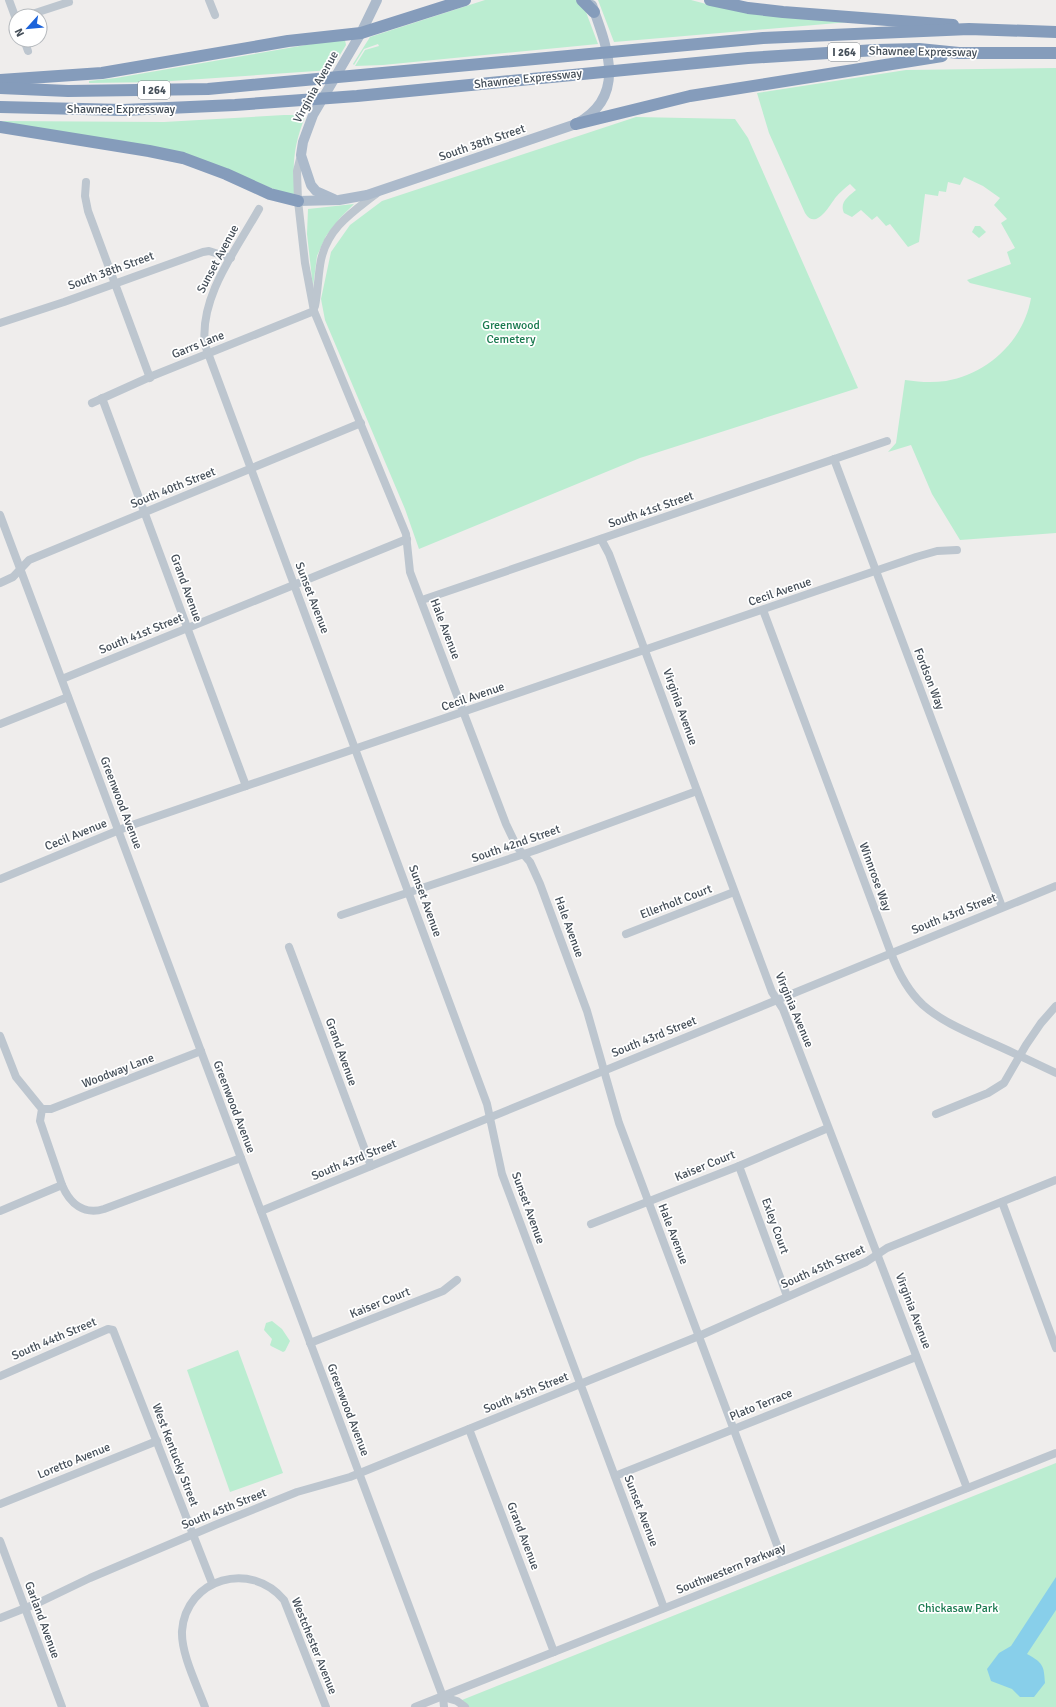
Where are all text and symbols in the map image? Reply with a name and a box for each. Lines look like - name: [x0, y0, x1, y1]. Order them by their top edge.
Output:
- north arrow: [8, 8, 48, 48]
- text: N: [12, 26, 27, 39]
- road number: I 264: [828, 43, 860, 61]
- street label: Shawnee Expressway: [869, 44, 978, 60]
- street label: Virginia Avenue: [290, 48, 342, 126]
- street label: Shawnee Expressway: [473, 66, 583, 92]
- road number: I 264: [138, 81, 170, 99]
- street label: Shawnee Expressway: [67, 102, 176, 117]
- street label: South 38th Street: [437, 121, 527, 165]
- street label: Sunset Avenue: [194, 222, 242, 296]
- street label: South 38th Street: [66, 248, 156, 294]
- park label: Greenwood Cemetery: [482, 318, 540, 347]
- street label: Garrs Lane: [170, 328, 226, 362]
- street label: South 40th Street: [128, 464, 218, 512]
- street label: South 41st Street: [606, 488, 696, 532]
- street label: Grand Avenue: [167, 552, 205, 624]
- street label: Sunset Avenue: [291, 560, 333, 636]
- street label: Cecil Avenue: [746, 574, 814, 610]
- street label: Hale Avenue: [427, 597, 463, 661]
- street label: South 41st Street: [97, 610, 185, 658]
- street label: Fordson Way: [910, 646, 948, 712]
- street label: Virginia Avenue: [659, 667, 701, 747]
- street label: Cecil Avenue: [439, 679, 507, 715]
- street label: Greenwood Avenue: [96, 755, 146, 851]
- street label: Cecil Avenue: [43, 816, 109, 854]
- street label: South 42nd Street: [470, 822, 562, 866]
- street label: Winnrose Way: [856, 841, 895, 914]
- street label: Sunset Avenue: [405, 863, 445, 939]
- street label: Ellerholt Court: [638, 881, 714, 923]
- street label: South 43rd Street: [909, 890, 999, 938]
- street label: Hale Avenue: [551, 894, 587, 960]
- street label: Virginia Avenue: [771, 970, 817, 1050]
- street label: South 43rd Street: [609, 1013, 699, 1061]
- street label: Grand Avenue: [322, 1016, 360, 1088]
- street label: Woodway Lane: [80, 1050, 156, 1092]
- street label: Greenwood Avenue: [209, 1059, 259, 1155]
- street label: South 43rd Street: [309, 1136, 399, 1184]
- street label: Kaiser Court: [673, 1147, 737, 1185]
- street label: Sunset Avenue: [508, 1170, 548, 1246]
- street label: Exley Court: [758, 1196, 792, 1256]
- street label: Hale Avenue: [655, 1202, 691, 1266]
- street label: South 45th Street: [779, 1242, 867, 1292]
- street label: Virginia Avenue: [892, 1271, 934, 1351]
- street label: Kaiser Court: [348, 1284, 412, 1322]
- street label: South 44th Street: [9, 1314, 99, 1364]
- street label: Greenwood Avenue: [323, 1362, 373, 1458]
- street label: South 45th Street: [481, 1369, 571, 1417]
- street label: Plato Terrace: [727, 1386, 795, 1424]
- street label: West Kentucky Street: [148, 1401, 202, 1509]
- street label: Loretto Avenue: [35, 1440, 113, 1482]
- street label: Sunset Avenue: [620, 1473, 662, 1549]
- street label: South 45th Street: [179, 1485, 269, 1533]
- street label: Grand Avenue: [503, 1500, 543, 1572]
- street label: Southwestern Parkway: [674, 1540, 788, 1598]
- street label: Garland Avenue: [21, 1579, 63, 1661]
- street label: Westchester Avenue: [288, 1595, 340, 1697]
- park label: Chickasaw Park: [918, 1601, 998, 1616]

